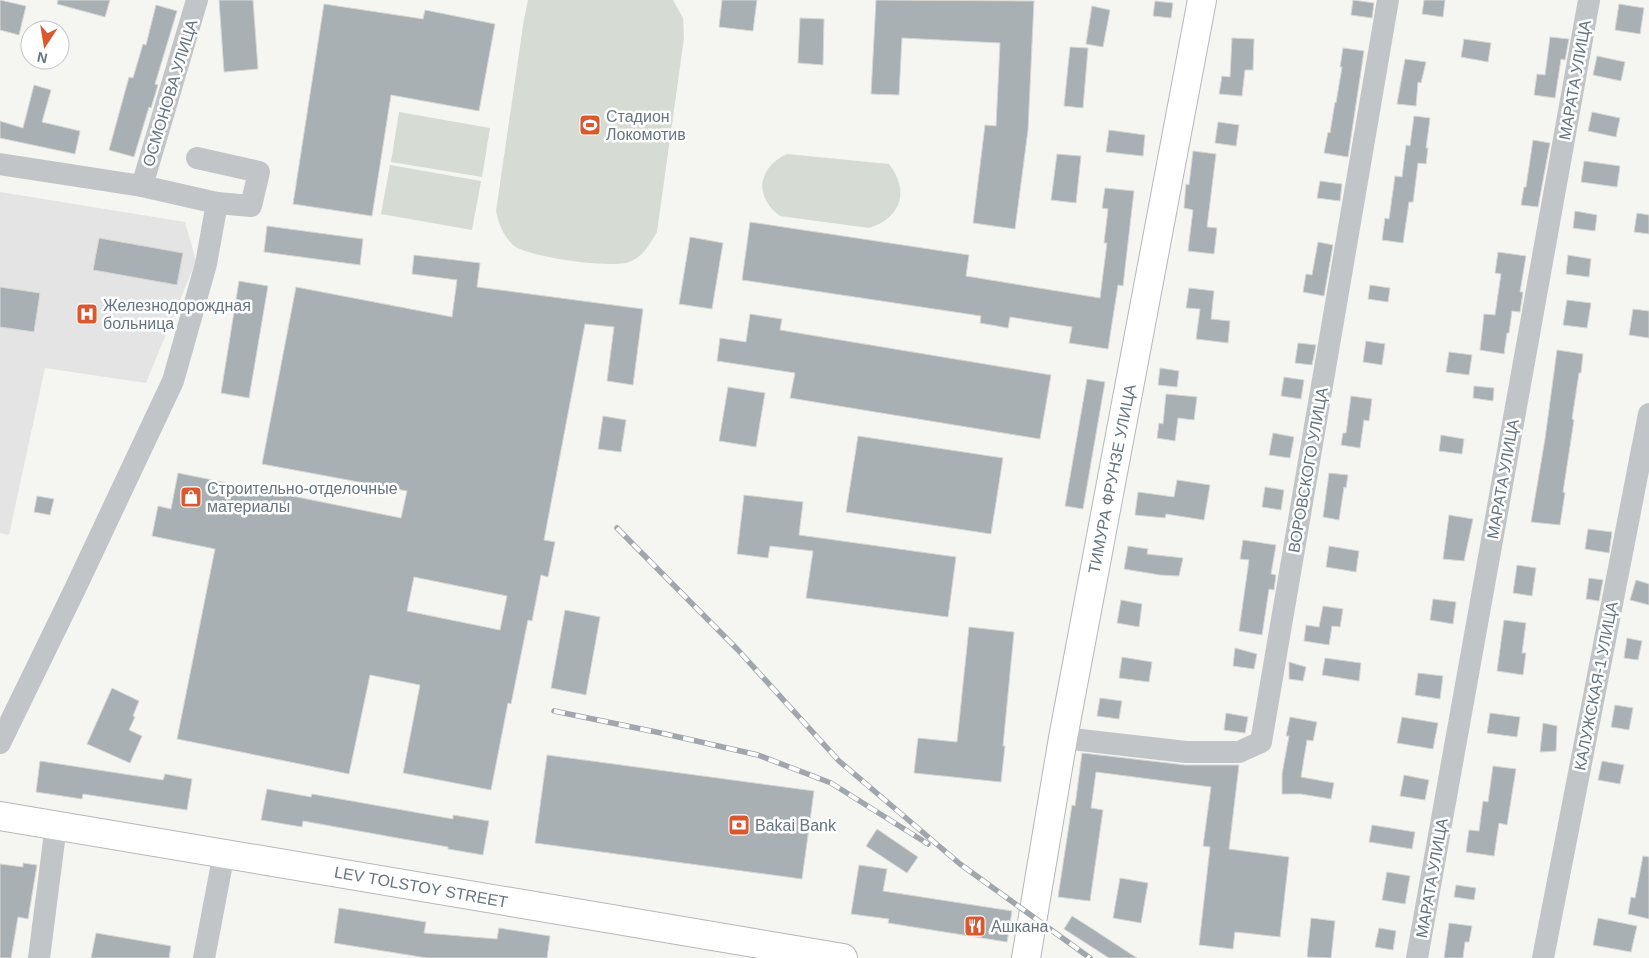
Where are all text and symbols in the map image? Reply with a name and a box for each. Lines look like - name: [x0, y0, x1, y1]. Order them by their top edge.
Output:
- street label: ОСМОНОВА УЛИЦА: [140, 17, 201, 169]
- street label: МАРАТА УЛИЦА: [1556, 18, 1594, 141]
- north arrow: [20, 20, 70, 70]
- text: N: [36, 49, 49, 67]
- place label: Стадион Локомотив: [606, 108, 686, 143]
- sports icon: Стадион Локомотив: [578, 113, 602, 137]
- place label: Железнодорождная больница: [103, 297, 251, 332]
- hospital icon: Железнодорождная больница: [75, 302, 99, 326]
- street label: ТИМУРА ФРУНЗЕ УЛИЦА: [1085, 383, 1139, 575]
- street label: ВОРОВСКОГО УЛИЦА: [1285, 386, 1331, 554]
- street label: МАРАТА УЛИЦА: [1484, 417, 1522, 540]
- place label: Строительно-отделочные материалы: [207, 480, 398, 515]
- shop icon: Строительно-отделочные материалы: [179, 485, 203, 509]
- street label: КАЛУЖСКАЯ-1 УЛИЦА: [1571, 600, 1621, 772]
- bank icon: Bakai Bank: [727, 813, 751, 837]
- street label: МАРАТА УЛИЦА: [1413, 816, 1451, 939]
- place label: Bakai Bank: [755, 817, 837, 834]
- street label: LEV TOLSTOY STREET: [333, 863, 509, 911]
- restaurant icon: Ашкана: [963, 914, 987, 938]
- place label: Ашкана: [991, 918, 1049, 935]

